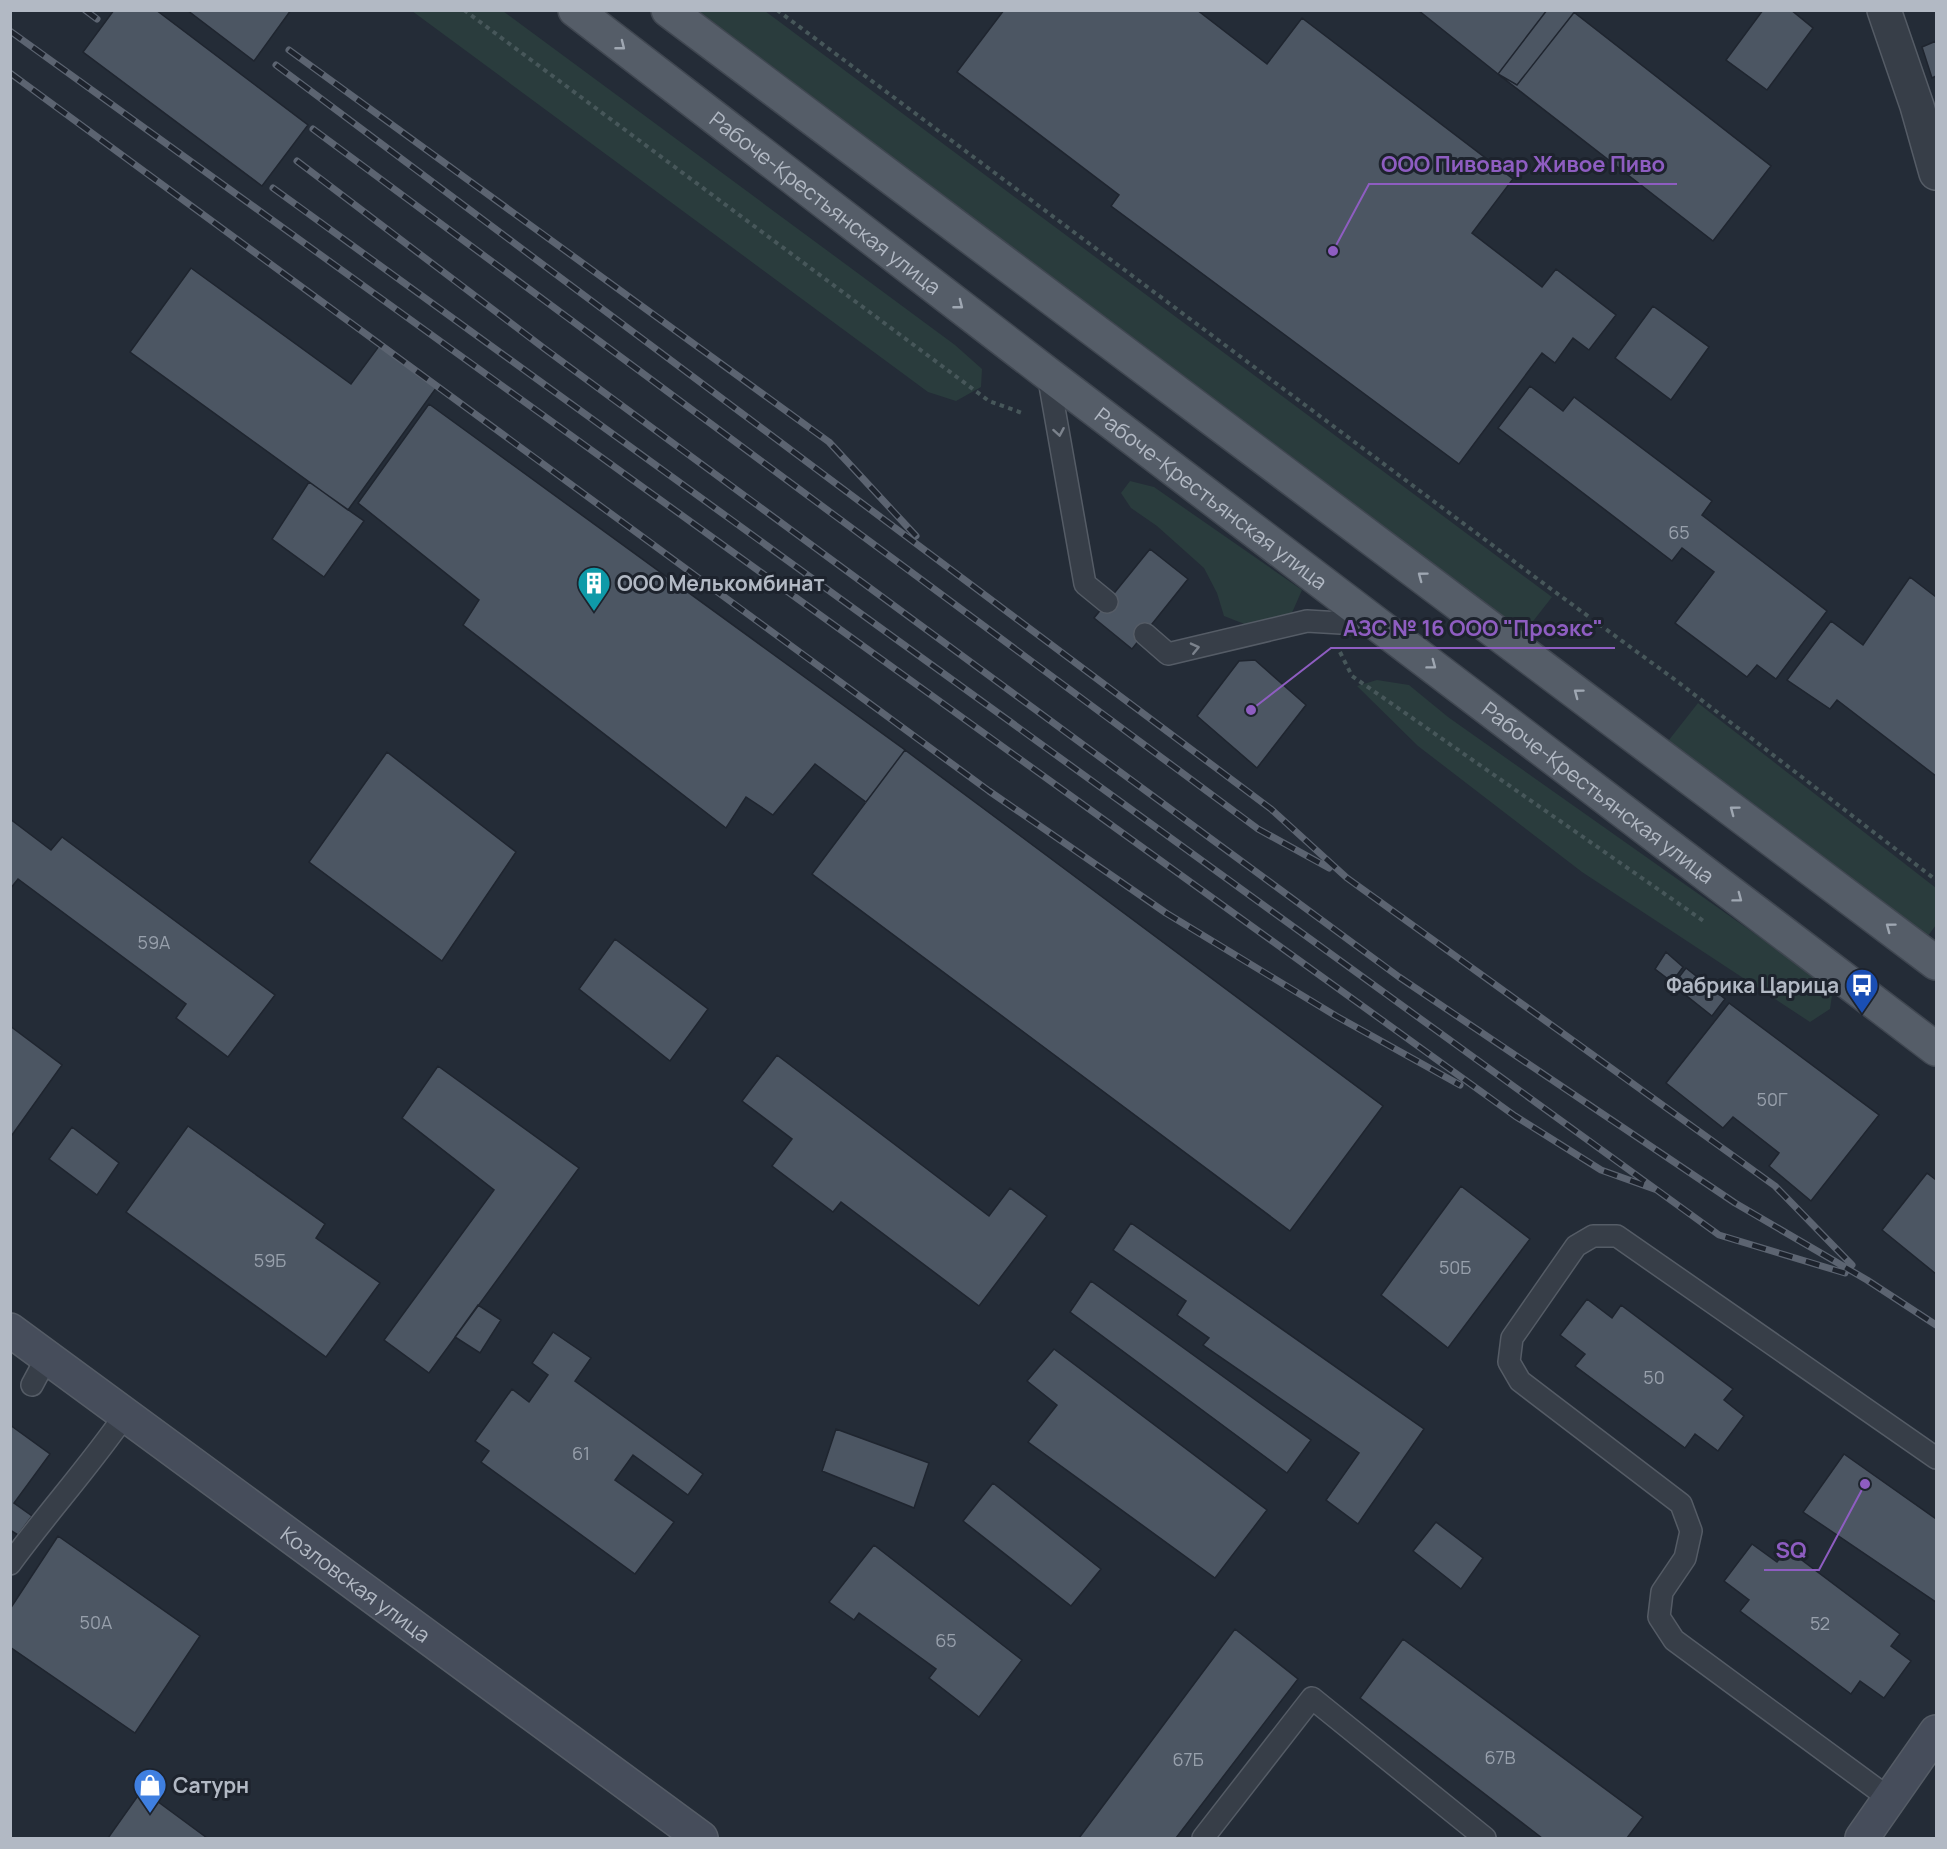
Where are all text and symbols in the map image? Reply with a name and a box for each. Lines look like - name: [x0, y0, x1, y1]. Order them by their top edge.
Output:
- one-way arrow: [615, 39, 626, 50]
- street label: Рабоче-Крестьянская улица: [704, 105, 947, 301]
- callout: ООО Пивовар Живое Пиво: [1369, 144, 1677, 184]
- text: ООО Пивовар Живое Пиво: [1381, 149, 1665, 179]
- one-way arrow: [952, 298, 963, 309]
- street label: Рабоче-Крестьянская улица: [1089, 401, 1333, 596]
- one-way arrow: [1052, 426, 1065, 436]
- house number: 65: [1668, 520, 1690, 544]
- building icon: ООО Мелькомбинат: [576, 565, 612, 612]
- place label: ООО Мелькомбинат: [617, 569, 825, 597]
- one-way arrow: [1417, 573, 1428, 584]
- callout: АЗС № 16 ООО "Проэкс": [1331, 608, 1615, 648]
- text: АЗС № 16 ООО "Проэкс": [1343, 613, 1603, 643]
- one-way arrow: [1189, 642, 1199, 655]
- one-way arrow: [1425, 658, 1436, 669]
- one-way arrow: [1573, 690, 1584, 701]
- street label: Рабоче-Крестьянская улица: [1476, 695, 1720, 890]
- one-way arrow: [1729, 807, 1740, 818]
- one-way arrow: [1731, 890, 1742, 901]
- one-way arrow: [1885, 924, 1896, 935]
- house number: 59А: [138, 930, 171, 954]
- bus stop icon: Фабрика Царица: [1844, 967, 1880, 1014]
- place label: Фабрика Царица: [1666, 971, 1839, 999]
- house number: 50Г: [1757, 1087, 1788, 1111]
- house number: 59Б: [254, 1248, 286, 1272]
- house number: 50Б: [1439, 1255, 1471, 1279]
- house number: 50: [1643, 1365, 1665, 1389]
- house number: 61: [572, 1441, 590, 1465]
- street label: Козловская улица: [275, 1520, 436, 1648]
- callout: SQ: [1764, 1530, 1819, 1570]
- text: SQ: [1776, 1535, 1806, 1565]
- house number: 50А: [80, 1610, 113, 1634]
- house number: 52: [1810, 1611, 1830, 1635]
- house number: 65: [935, 1628, 957, 1652]
- house number: 67В: [1484, 1745, 1516, 1769]
- house number: 67Б: [1172, 1747, 1204, 1771]
- shop icon: Сатурн: [132, 1767, 168, 1814]
- place label: Сатурн: [173, 1771, 249, 1799]

